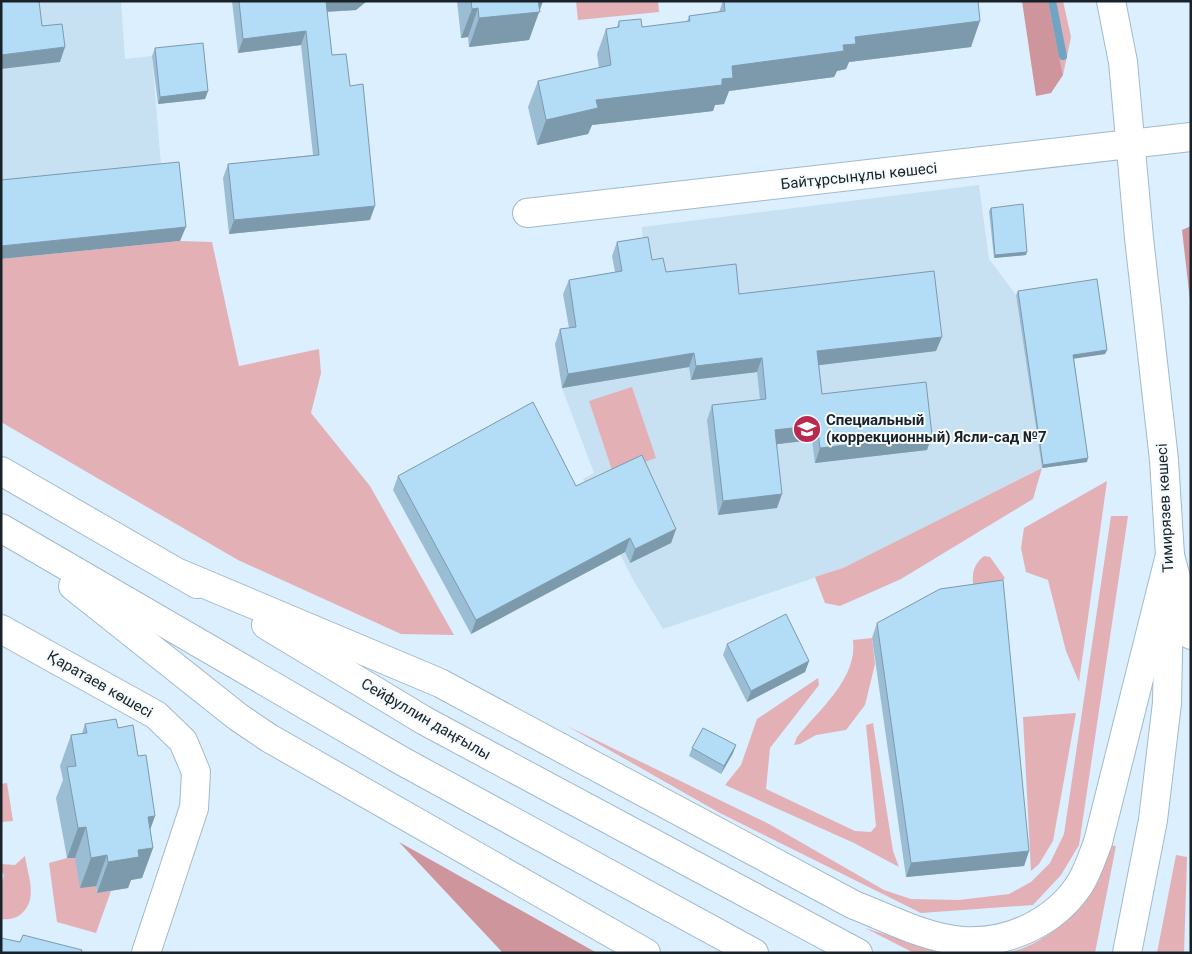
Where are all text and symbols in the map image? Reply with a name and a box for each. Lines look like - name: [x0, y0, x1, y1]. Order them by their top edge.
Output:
- street label: Байтұрсынұлы көшесі: [780, 159, 938, 193]
- place label: Специальный (коррекционный) Ясли-сад №7: [826, 411, 1047, 446]
- school or university icon: Специальный (коррекционный) Ясли-сад №7: [792, 414, 822, 444]
- street label: Тимирязев көшесі: [1153, 443, 1177, 573]
- street label: Қаратаев көшесі: [44, 647, 156, 721]
- street label: Сейфуллин даңғылы: [358, 674, 494, 764]

